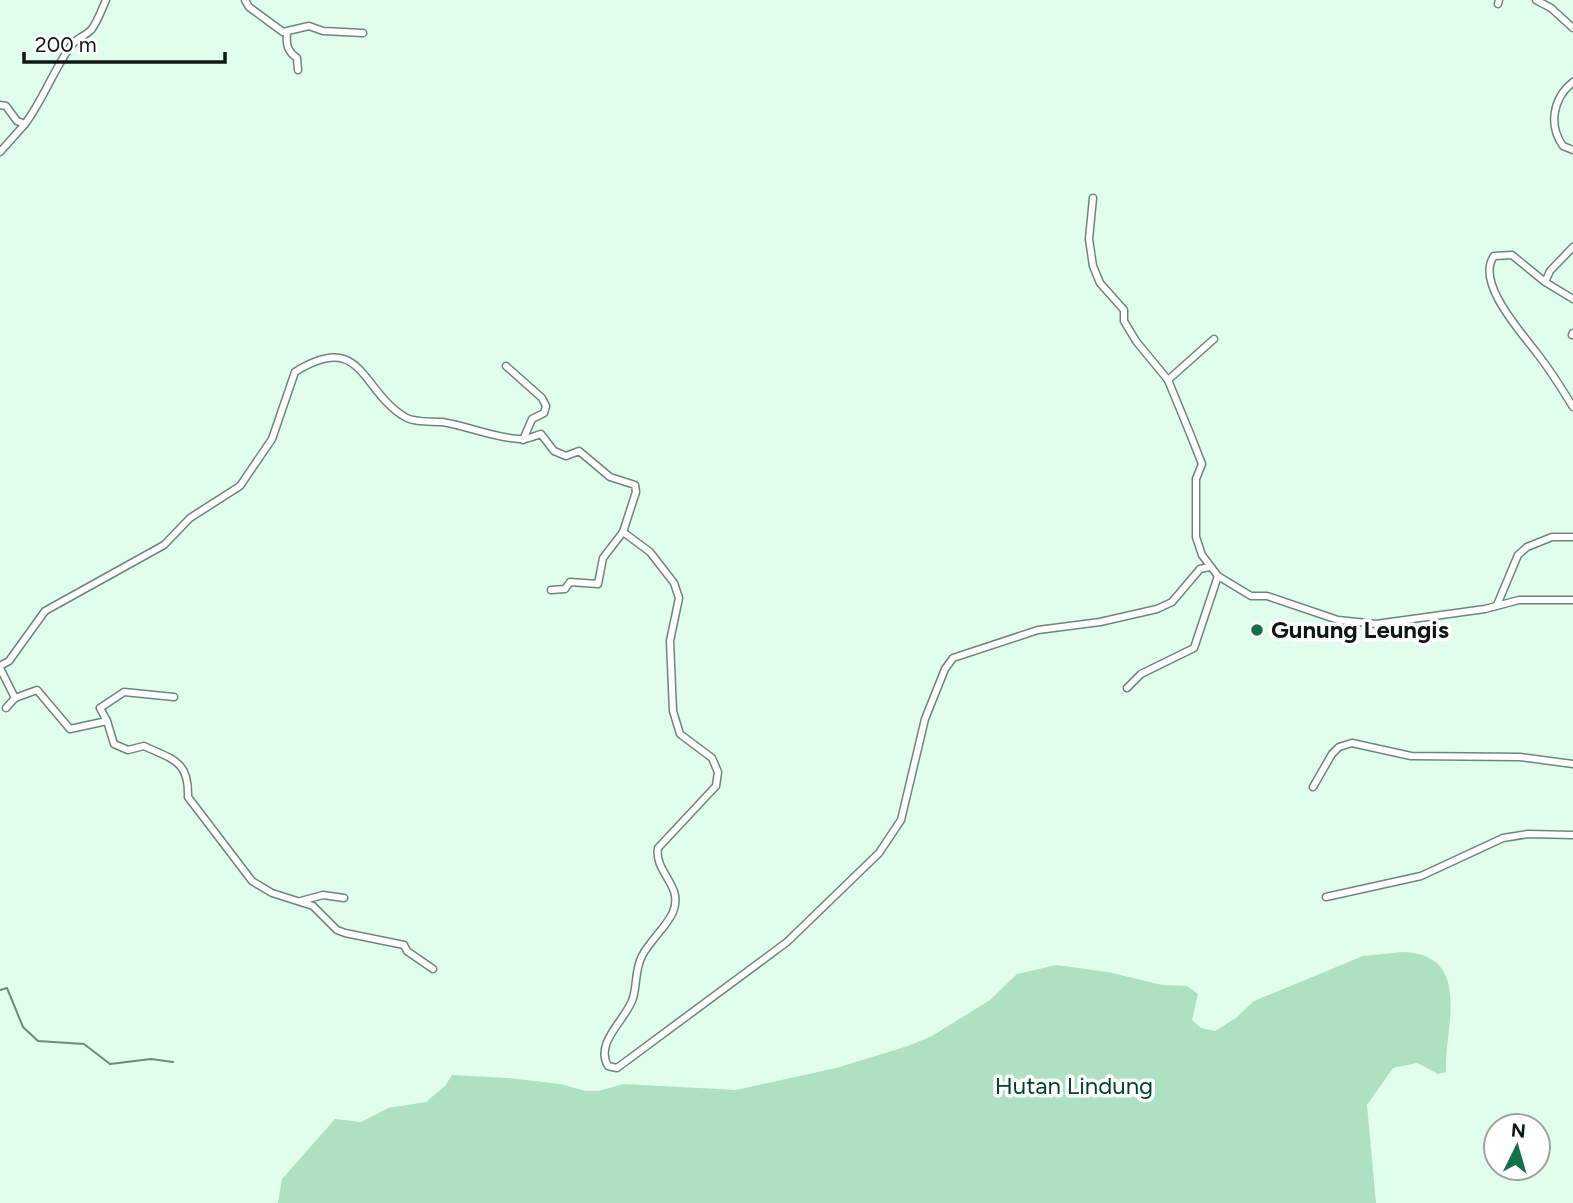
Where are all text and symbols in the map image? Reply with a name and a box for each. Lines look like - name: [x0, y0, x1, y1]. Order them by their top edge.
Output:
- scale bar: [24, 21, 226, 65]
- text: 200 m: [35, 32, 97, 57]
- place label: Gunung Leungis: [1271, 615, 1449, 644]
- marker: Gunung Leungis: [1249, 622, 1265, 638]
- park label: Hutan Lindung: [995, 1071, 1153, 1100]
- north arrow: [1482, 1112, 1552, 1182]
- text: N: [1510, 1118, 1527, 1143]

